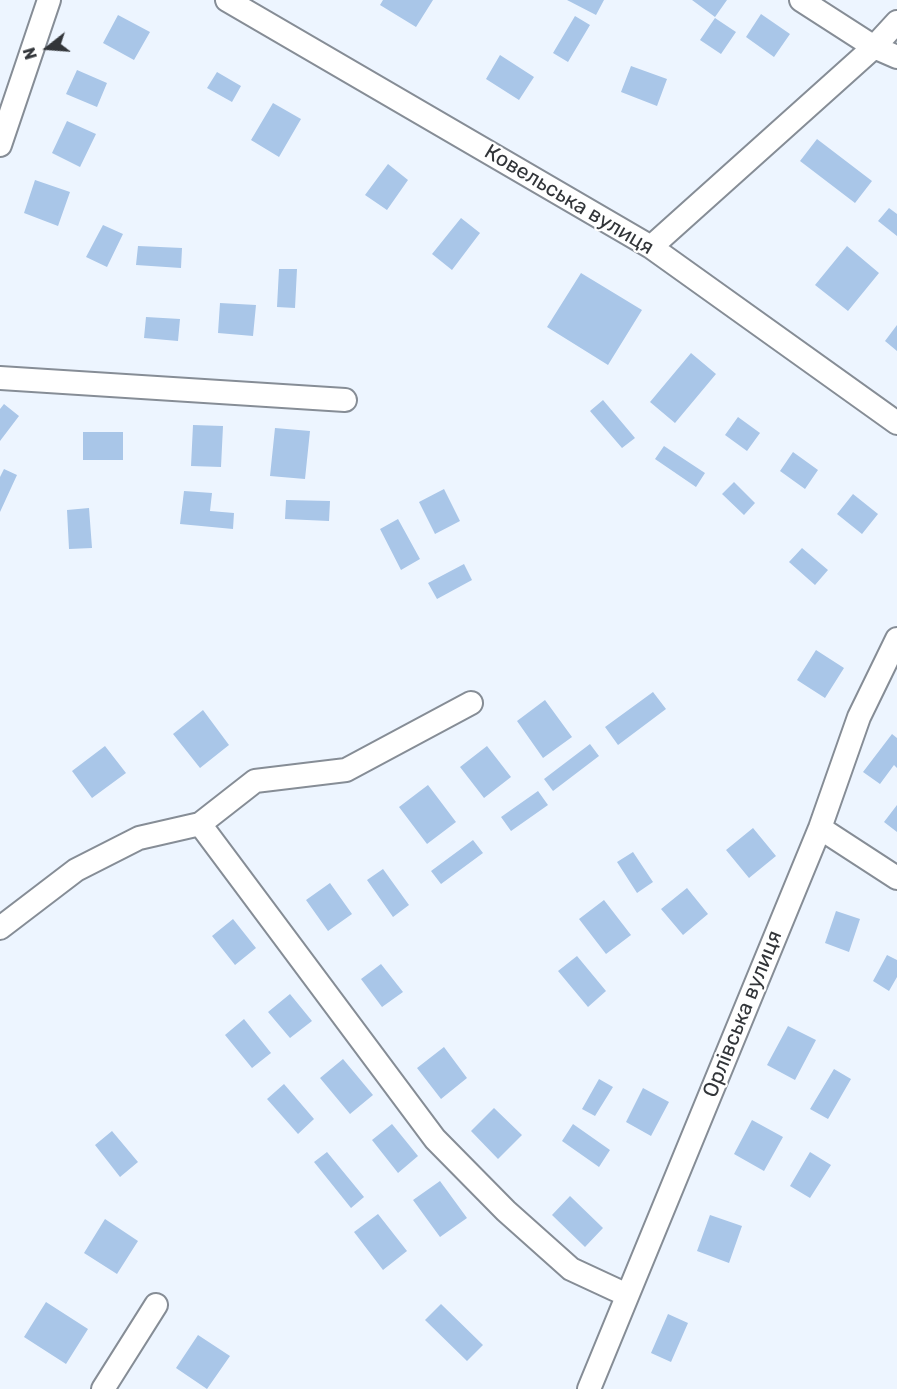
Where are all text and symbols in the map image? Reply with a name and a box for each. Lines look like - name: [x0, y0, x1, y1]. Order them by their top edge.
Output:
- north arrow: [18, 18, 78, 78]
- text: N: [20, 45, 41, 62]
- street label: Ковельська вулиця: [480, 139, 658, 261]
- street label: Орлівська вулиця: [698, 927, 788, 1101]

